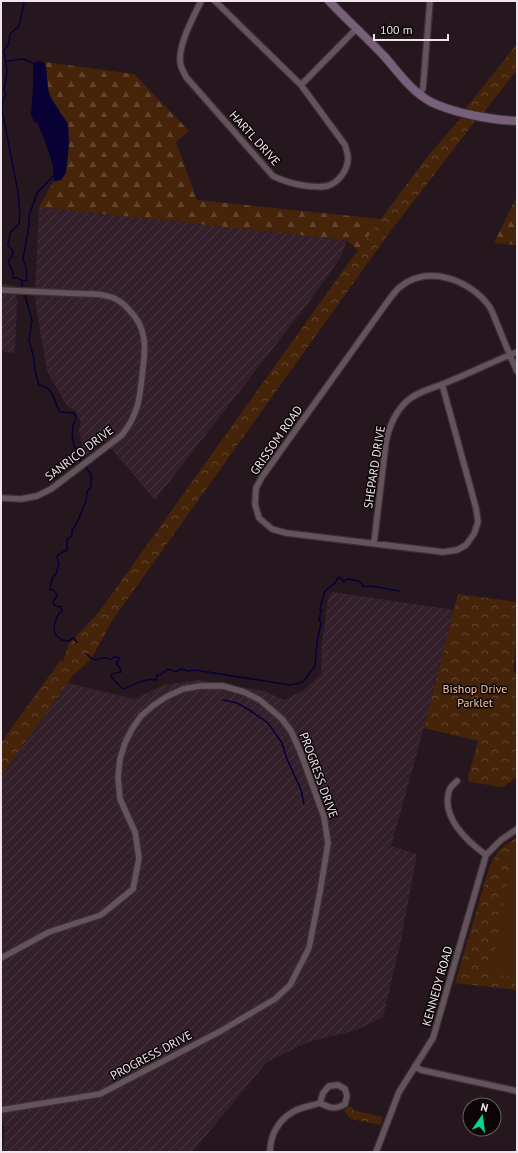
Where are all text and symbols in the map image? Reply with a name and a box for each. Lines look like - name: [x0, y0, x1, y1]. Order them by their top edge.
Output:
- scale bar: [374, 16, 448, 42]
- text: 100 m: [380, 22, 413, 37]
- street label: HARTL DRIVE: [226, 107, 284, 169]
- street label: GRISSOM ROAD: [247, 402, 305, 477]
- street label: SANRICO DRIVE: [42, 422, 116, 484]
- street label: SHEPARD DRIVE: [360, 424, 388, 510]
- park label: Bishop Drive Parklet: [443, 681, 507, 710]
- street label: PROGRESS DRIVE: [297, 730, 341, 820]
- street label: KENNEDY ROAD: [418, 944, 456, 1028]
- street label: PROGRESS DRIVE: [108, 1027, 194, 1083]
- north arrow: [462, 1097, 502, 1137]
- text: N: [479, 1100, 490, 1115]

